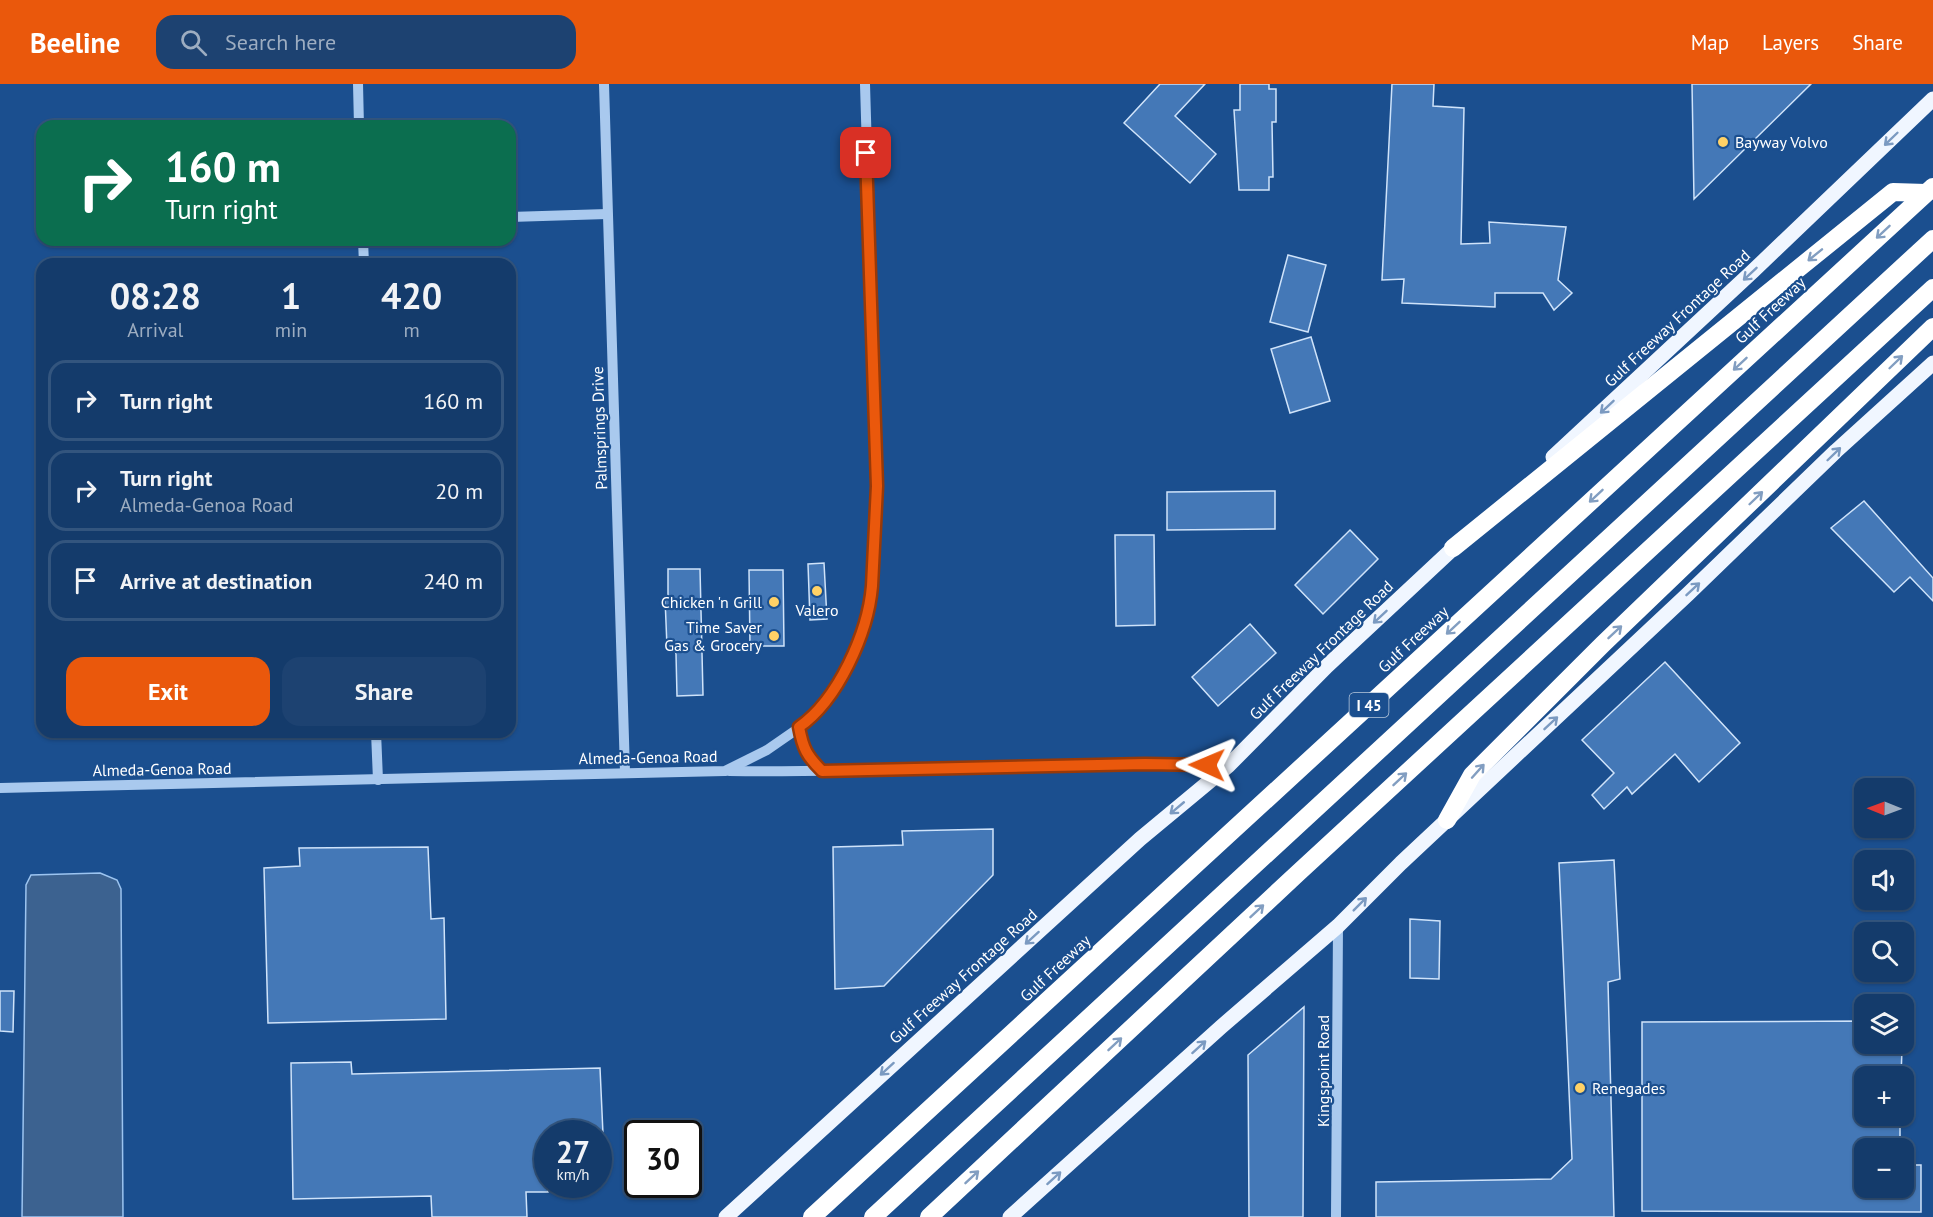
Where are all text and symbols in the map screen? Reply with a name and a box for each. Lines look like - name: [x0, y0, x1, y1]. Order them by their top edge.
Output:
- search box: [156, 15, 576, 69]
- text: Beeline: [30, 24, 120, 61]
- icon: search: [177, 26, 210, 59]
- text: Search here: [225, 28, 336, 56]
- text: Map: [1691, 29, 1729, 56]
- text: Layers: [1762, 29, 1819, 56]
- text: Share: [1852, 29, 1903, 56]
- pin: [840, 127, 891, 178]
- place label: Bayway Volvo: [1735, 132, 1828, 152]
- one-way arrow: [1883, 132, 1898, 147]
- marker: Bayway Volvo: [1716, 135, 1730, 149]
- icon: arrive: [849, 136, 882, 169]
- text: 160 m: [165, 139, 281, 194]
- icon: right: [66, 144, 144, 222]
- text: Turn right: [165, 192, 278, 226]
- one-way arrow: [1876, 225, 1891, 239]
- street label: Gulf Freeway Frontage Road: [1600, 245, 1754, 391]
- one-way arrow: [1808, 248, 1823, 262]
- one-way arrow: [1743, 267, 1758, 281]
- text: 08:28: [110, 272, 201, 319]
- text: 1: [281, 272, 301, 319]
- text: 420: [381, 272, 442, 319]
- street label: Gulf Freeway: [1731, 272, 1810, 348]
- text: Arrival: [127, 317, 183, 343]
- text: min: [275, 317, 307, 343]
- text: m: [404, 317, 420, 343]
- one-way arrow: [1889, 355, 1904, 370]
- one-way arrow: [1733, 357, 1748, 371]
- street label: Palmsprings Drive: [587, 366, 611, 490]
- icon: right: [69, 384, 102, 417]
- text: Turn right: [120, 387, 212, 415]
- text: 160 m: [423, 387, 483, 415]
- one-way arrow: [1600, 400, 1615, 414]
- one-way arrow: [1826, 447, 1841, 461]
- text: Turn right: [120, 464, 212, 492]
- icon: right: [69, 474, 102, 507]
- text: 20 m: [435, 477, 483, 505]
- one-way arrow: [1589, 489, 1604, 503]
- one-way arrow: [1749, 491, 1764, 505]
- text: Almeda-Genoa Road: [120, 492, 293, 518]
- icon: arrive: [69, 564, 102, 597]
- text: Arrive at destination: [120, 567, 312, 595]
- text: 240 m: [423, 567, 483, 595]
- street label: Gulf Freeway Frontage Road: [1245, 576, 1397, 724]
- one-way arrow: [1686, 582, 1701, 596]
- marker: Valero: [810, 584, 824, 598]
- place label: Chicken 'n Grill: [661, 592, 762, 612]
- marker: Chicken 'n Grill: [767, 595, 781, 609]
- place label: Valero: [794, 600, 839, 620]
- street label: Gulf Freeway: [1374, 601, 1453, 677]
- one-way arrow: [1373, 610, 1388, 624]
- place label: Time Saver Gas & Grocery: [664, 617, 763, 655]
- one-way arrow: [1446, 621, 1461, 635]
- one-way arrow: [1608, 625, 1623, 640]
- marker: Time Saver Gas & Grocery: [767, 629, 781, 643]
- button: Exit: [66, 657, 270, 726]
- button: Share: [282, 657, 486, 726]
- road number: I 45: [1350, 693, 1388, 717]
- one-way arrow: [1543, 716, 1558, 730]
- position arrow: [1175, 733, 1239, 797]
- street label: Almeda-Genoa Road: [578, 746, 718, 768]
- street label: Almeda-Genoa Road: [92, 758, 232, 780]
- one-way arrow: [1470, 763, 1485, 778]
- one-way arrow: [1393, 772, 1408, 786]
- north arrow: [1854, 778, 1914, 838]
- map controls: [1854, 778, 1914, 1198]
- one-way arrow: [1169, 802, 1185, 815]
- button: sound: [1854, 850, 1914, 910]
- one-way arrow: [1353, 897, 1368, 911]
- street label: Gulf Freeway Frontage Road: [885, 904, 1041, 1048]
- one-way arrow: [1249, 904, 1264, 918]
- button: search: [1854, 922, 1914, 982]
- street label: Gulf Freeway: [1016, 930, 1095, 1006]
- one-way arrow: [1024, 931, 1039, 945]
- button: layers: [1854, 994, 1914, 1054]
- street label: Kingspoint Road: [1313, 1015, 1333, 1127]
- one-way arrow: [1107, 1037, 1122, 1051]
- one-way arrow: [1191, 1040, 1206, 1054]
- one-way arrow: [880, 1062, 895, 1076]
- button: +: [1854, 1066, 1914, 1126]
- place label: Renegades: [1592, 1078, 1666, 1098]
- marker: Renegades: [1573, 1081, 1587, 1095]
- speed limit sign: 30: [624, 1120, 702, 1198]
- text: 27: [556, 1132, 590, 1171]
- button: −: [1854, 1138, 1914, 1198]
- text: km/h: [557, 1165, 589, 1184]
- one-way arrow: [964, 1170, 979, 1184]
- one-way arrow: [1046, 1171, 1061, 1185]

